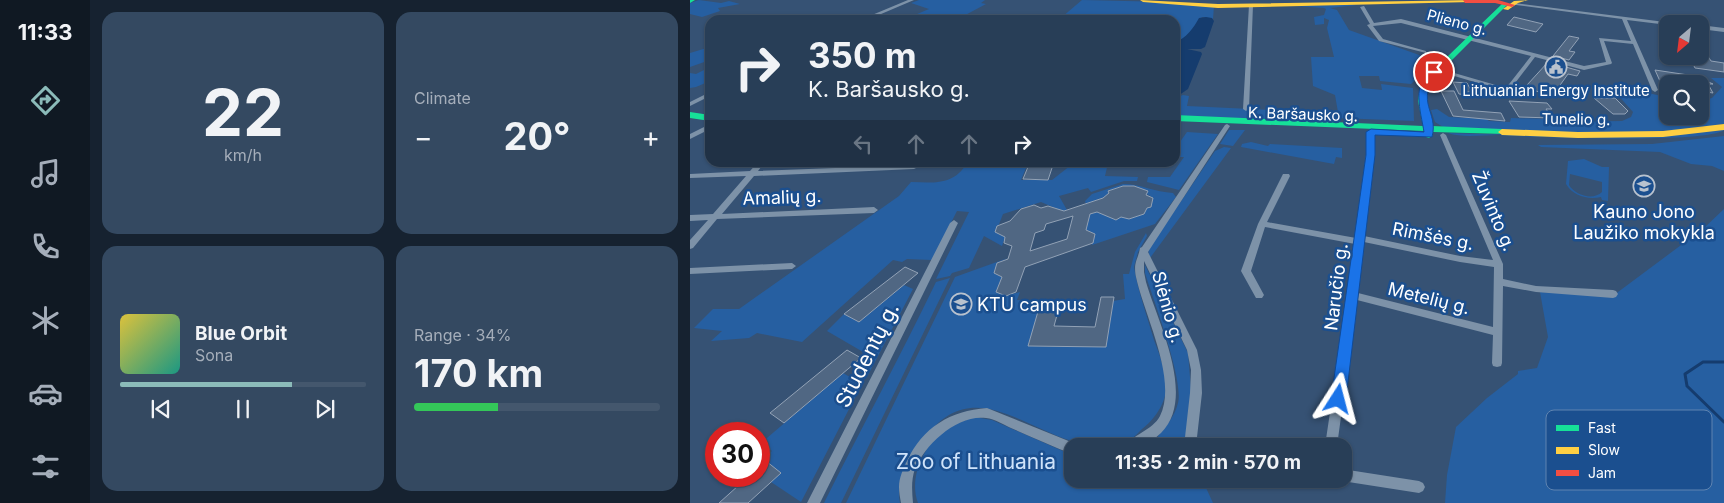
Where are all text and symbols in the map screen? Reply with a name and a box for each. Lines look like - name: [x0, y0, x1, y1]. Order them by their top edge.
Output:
- street label: Plieno g.: [1425, 5, 1489, 39]
- north arrow: [1659, 15, 1709, 65]
- map controls: [1659, 15, 1709, 125]
- text: 11:33: [18, 19, 72, 45]
- text: 350 m: [808, 34, 917, 76]
- icon: right: [725, 35, 790, 100]
- pin: [1413, 51, 1455, 93]
- public building icon: Lithuanian Energy Institute: [1544, 55, 1568, 79]
- icon: arrive: [1420, 58, 1448, 86]
- text: 22: [202, 73, 284, 152]
- button: search: [1659, 75, 1709, 125]
- text: K. Baršausko g.: [808, 76, 970, 102]
- place label: Lithuanian Energy Institute: [1462, 81, 1650, 100]
- icon: directions: [28, 83, 63, 118]
- text: Climate: [414, 88, 471, 108]
- street label: K. Baršausko g.: [1248, 103, 1358, 125]
- street label: Tunelio g.: [1541, 109, 1611, 129]
- text: 20°: [503, 113, 571, 159]
- text: −: [414, 120, 433, 154]
- text: +: [641, 120, 660, 154]
- icon: left: [849, 130, 877, 158]
- icon: ahead: [902, 130, 930, 158]
- icon: ahead: [955, 130, 983, 158]
- icon: right: [1008, 130, 1036, 158]
- text: km/h: [224, 145, 262, 165]
- icon: music: [28, 156, 63, 191]
- street label: Žuvinto g.: [1468, 167, 1521, 254]
- school or university icon: Kauno Jono Laužiko mokykla: [1632, 174, 1656, 198]
- street label: Amalių g.: [742, 185, 822, 209]
- place label: Kauno Jono Laužiko mokykla: [1573, 201, 1715, 243]
- street label: Rimšės g.: [1391, 218, 1475, 254]
- icon: phone: [28, 229, 63, 264]
- street label: Naručio g.: [1320, 242, 1352, 332]
- street label: Slėnio g.: [1148, 269, 1188, 345]
- street label: Metelių g.: [1386, 278, 1472, 318]
- school or university icon: KTU campus: [949, 292, 973, 316]
- place label: KTU campus: [977, 294, 1087, 315]
- street label: Studentų g.: [830, 298, 904, 412]
- icon: climate: [28, 303, 63, 338]
- text: Blue Orbit: [195, 322, 287, 345]
- text: Range · 34%: [414, 325, 511, 345]
- text: Sona: [195, 345, 233, 365]
- text: 170 km: [414, 350, 543, 396]
- position arrow: [1311, 372, 1363, 424]
- icon: car: [28, 376, 63, 411]
- icon: previous: [147, 395, 175, 423]
- icon: pause: [229, 395, 257, 423]
- icon: next: [311, 395, 339, 423]
- legend: [1546, 410, 1712, 490]
- text: Fast: [1588, 419, 1616, 436]
- speed limit sign: 30: [705, 422, 770, 487]
- text: Slow: [1588, 441, 1620, 458]
- icon: filters: [28, 449, 63, 484]
- park label: Zoo of Lithuania: [896, 449, 1056, 474]
- text: 11:35 · 2 min · 570 m: [1115, 451, 1301, 474]
- text: Jam: [1588, 464, 1616, 481]

